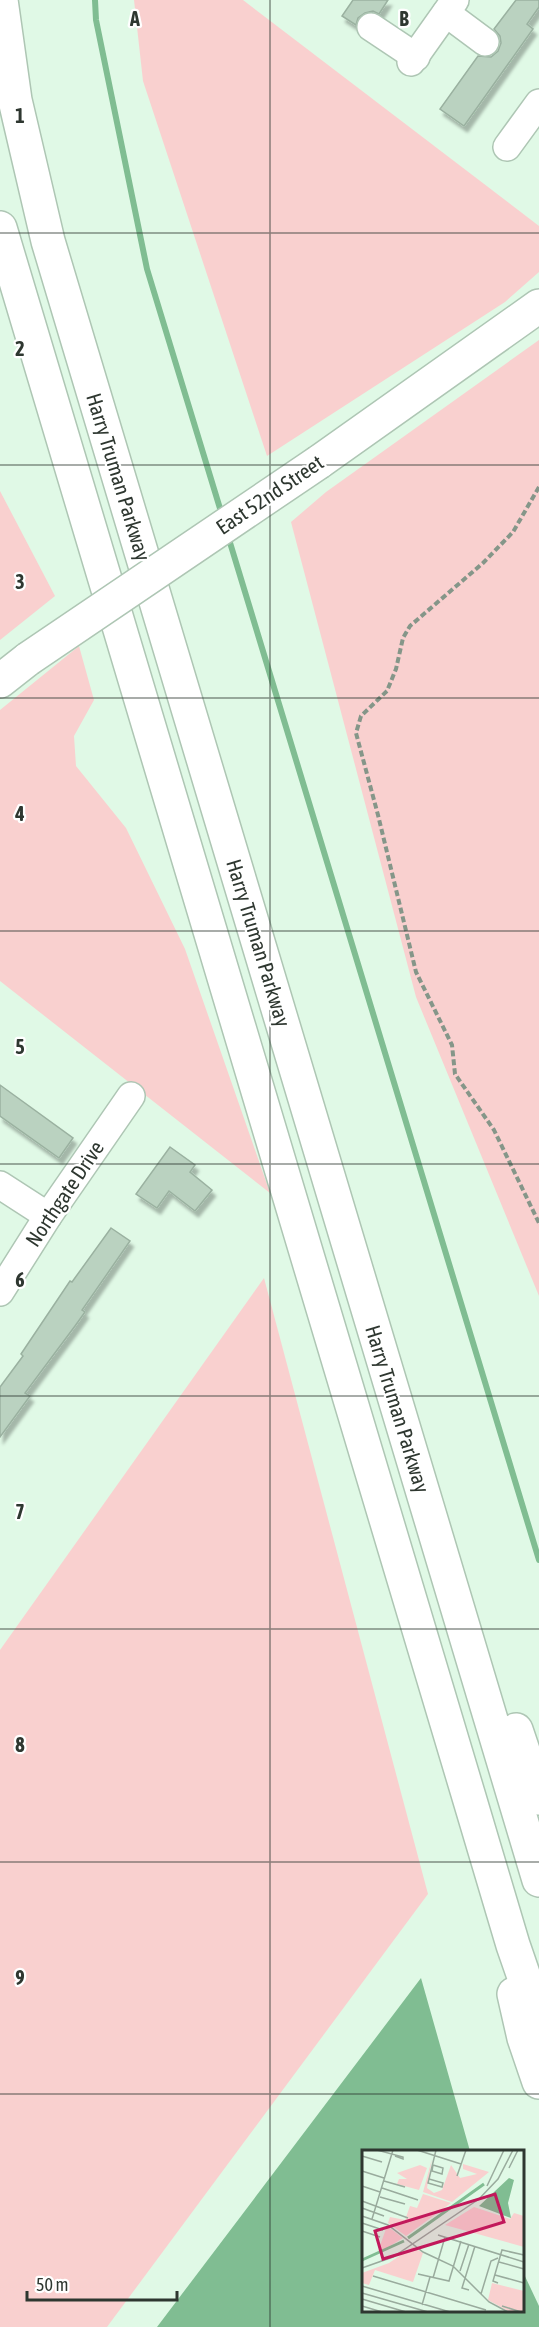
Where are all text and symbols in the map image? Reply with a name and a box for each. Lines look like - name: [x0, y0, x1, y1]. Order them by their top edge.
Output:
- text: A: [129, 7, 140, 30]
- text: B: [399, 7, 409, 30]
- text: 1: [15, 104, 25, 127]
- text: 2: [15, 337, 25, 360]
- street label: Harry Truman Parkway: [82, 390, 156, 564]
- street label: East 52nd Street: [211, 450, 328, 539]
- text: 3: [15, 570, 25, 593]
- text: 4: [14, 802, 25, 825]
- street label: Harry Truman Parkway: [222, 856, 296, 1030]
- text: 5: [15, 1035, 25, 1058]
- street label: Northgate Drive: [20, 1136, 108, 1251]
- text: 6: [15, 1268, 25, 1291]
- street label: Harry Truman Parkway: [361, 1322, 435, 1496]
- text: 7: [15, 1500, 25, 1523]
- text: 8: [15, 1733, 25, 1756]
- text: 9: [15, 1966, 25, 1989]
- inset map: [362, 2150, 524, 2312]
- scale bar: [27, 2264, 177, 2302]
- text: 50 m: [36, 2274, 68, 2295]

